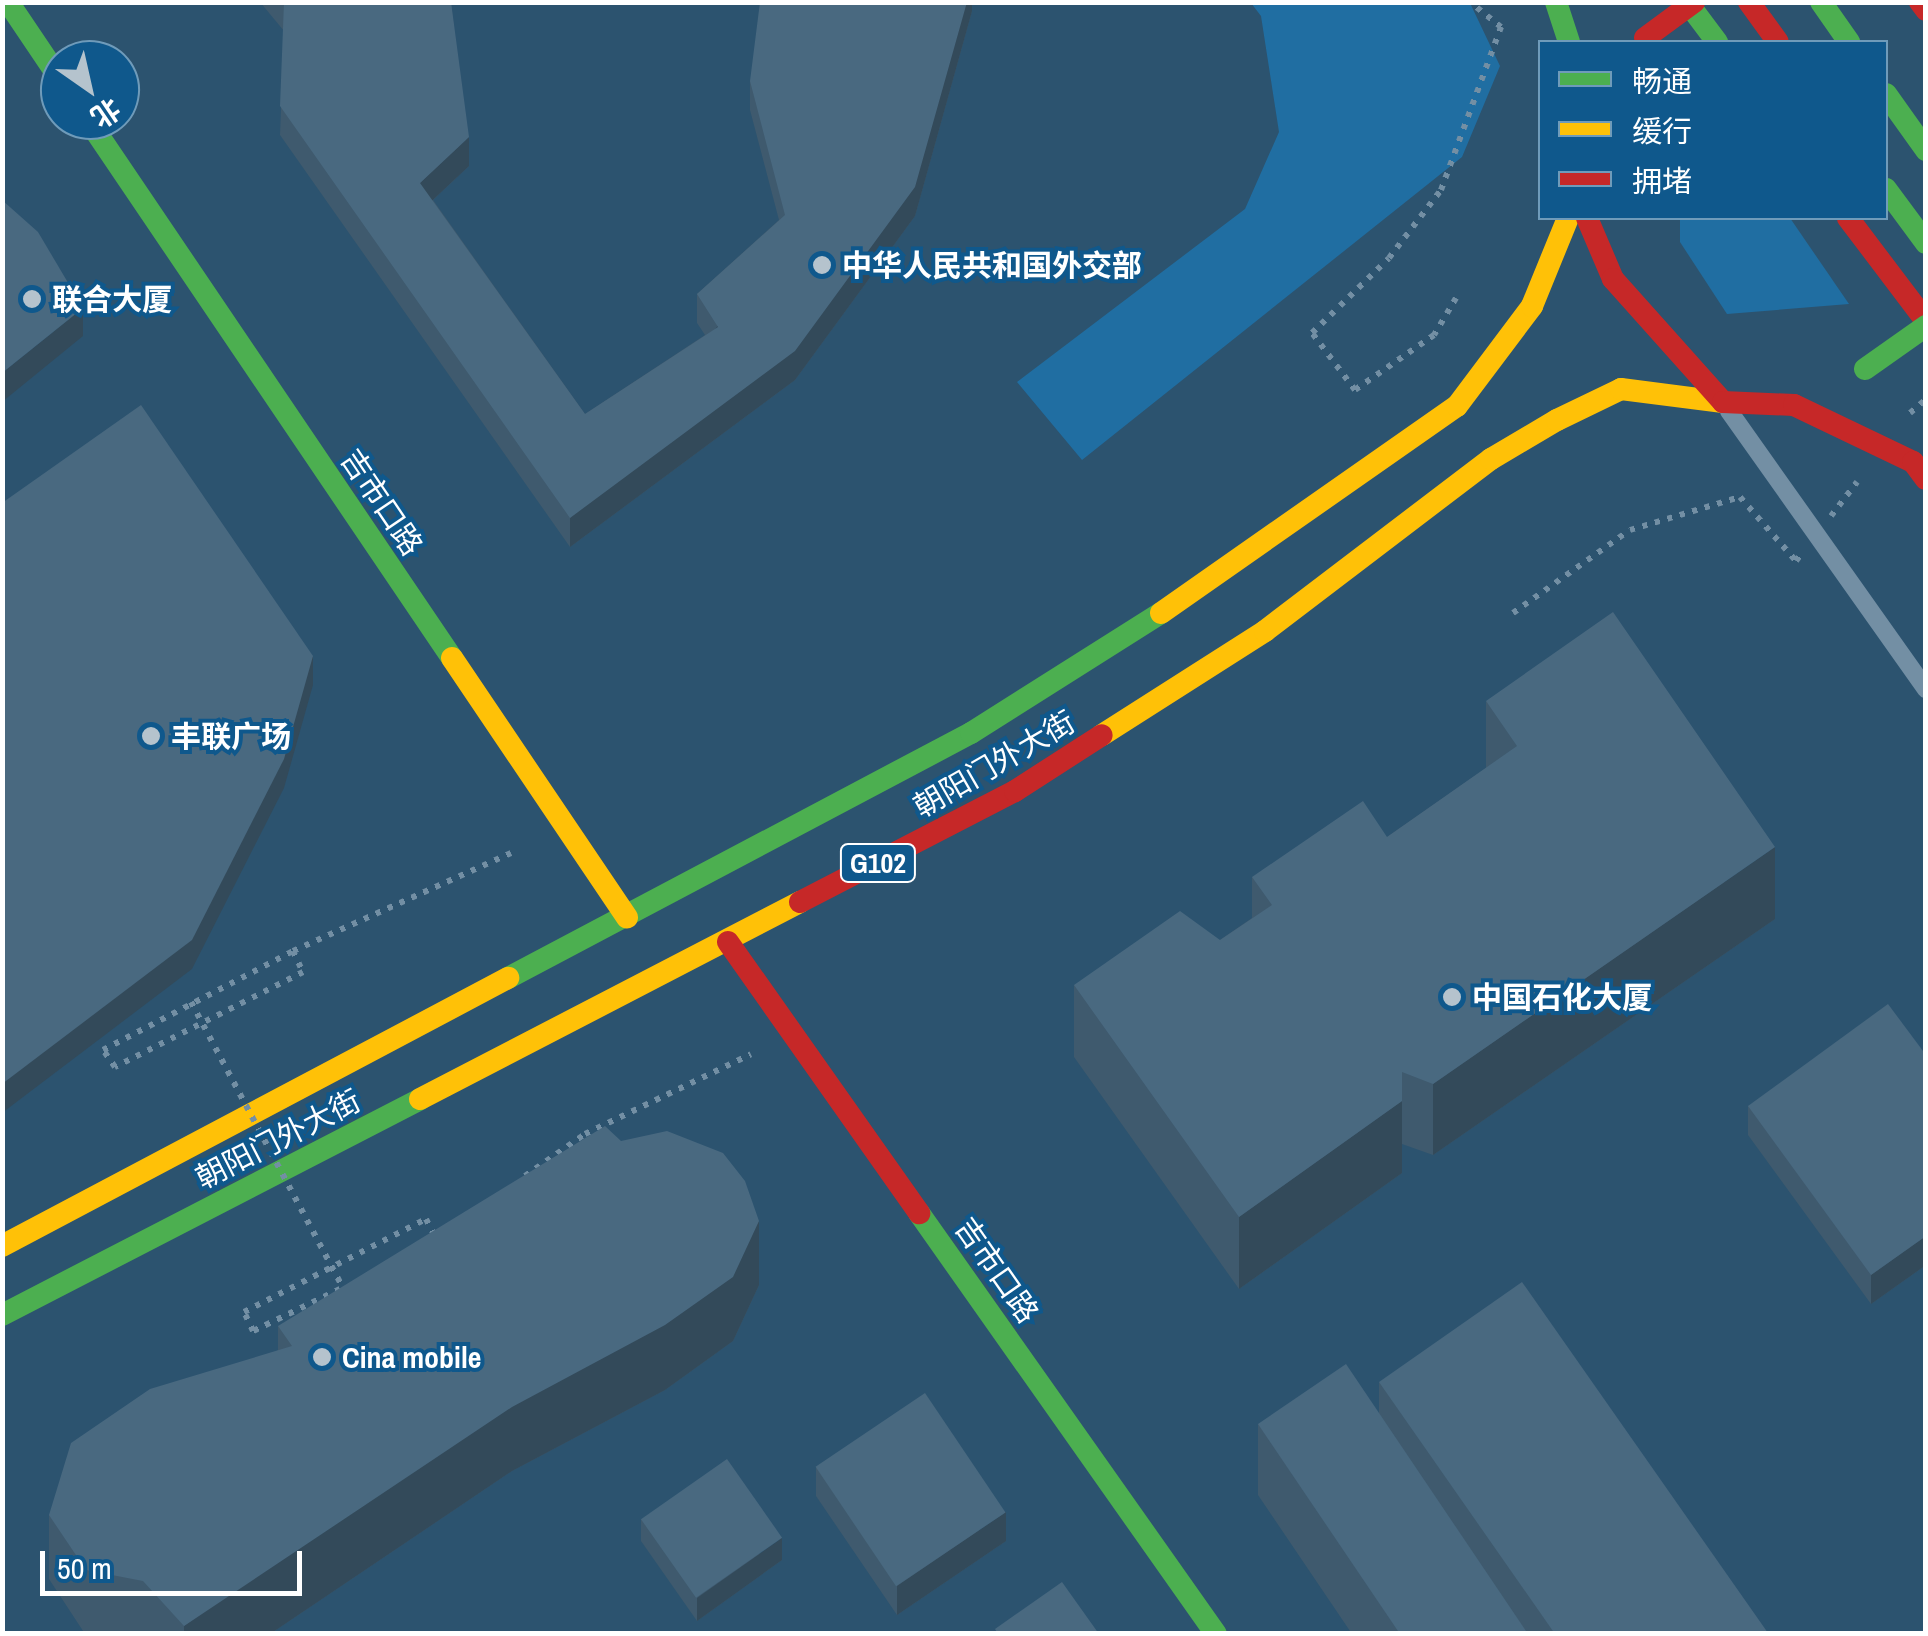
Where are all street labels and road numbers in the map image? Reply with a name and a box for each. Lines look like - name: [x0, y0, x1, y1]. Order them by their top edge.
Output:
- street label: 吉市口路: [334, 442, 430, 562]
- street label: 朝阳门外大街: [907, 703, 1081, 825]
- road number: G102: [838, 840, 918, 886]
- street label: 朝阳门外大街: [190, 1082, 366, 1196]
- street label: 吉市口路: [948, 1211, 1046, 1329]

